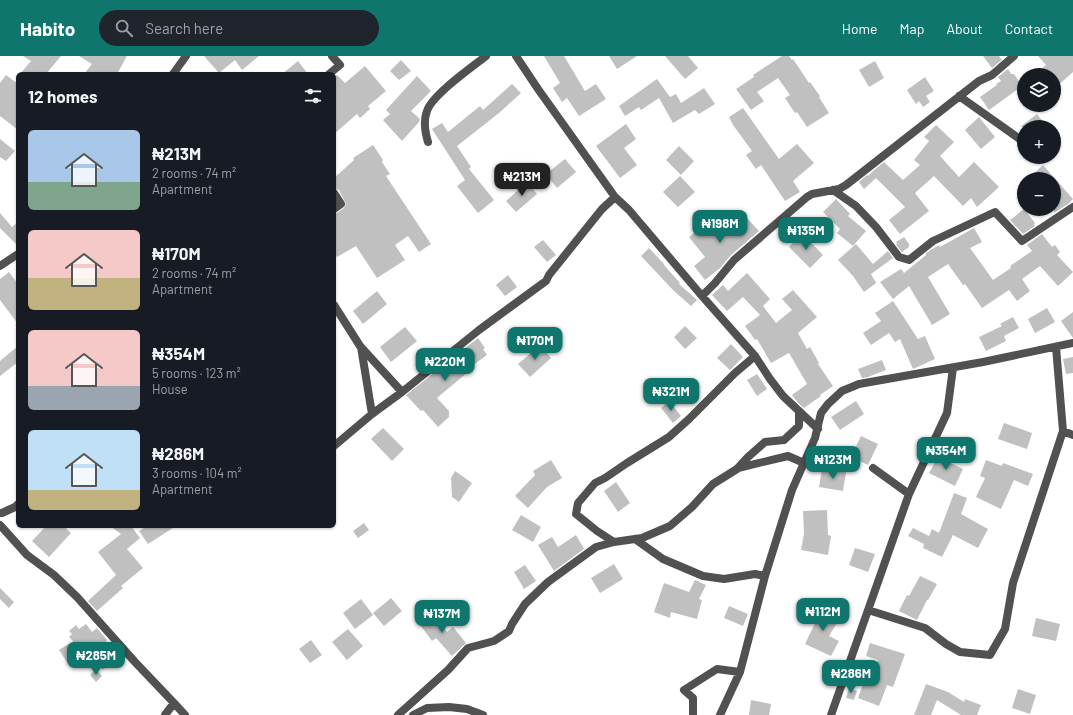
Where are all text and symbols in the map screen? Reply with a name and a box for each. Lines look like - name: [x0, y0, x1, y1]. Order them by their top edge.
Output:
- search box: [99, 10, 379, 46]
- text: Habito: [20, 17, 75, 40]
- icon: search: [113, 17, 135, 39]
- text: Search here: [145, 19, 223, 37]
- text: Home: [842, 20, 878, 37]
- text: Map: [900, 20, 924, 37]
- text: About: [946, 20, 983, 37]
- text: Contact: [1005, 20, 1053, 37]
- map controls: [1017, 68, 1061, 216]
- button: layers: [1017, 68, 1061, 112]
- icon: filters: [302, 85, 324, 107]
- text: 12 homes: [28, 86, 98, 106]
- button: +: [1017, 120, 1061, 164]
- text: ₦213M: [152, 143, 201, 163]
- icon: home: [60, 146, 108, 194]
- pin: ₦213M: [494, 163, 550, 197]
- text: 2 rooms · 74 m²: [152, 165, 236, 181]
- text: ₦213M: [503, 168, 541, 184]
- button: −: [1017, 172, 1061, 216]
- text: Apartment: [152, 181, 213, 197]
- pin: ₦198M: [692, 210, 748, 244]
- text: ₦198M: [701, 215, 739, 231]
- pin: ₦135M: [778, 217, 834, 251]
- text: ₦135M: [787, 222, 825, 238]
- text: ₦170M: [152, 243, 201, 263]
- icon: home: [60, 246, 108, 294]
- text: 2 rooms · 74 m²: [152, 265, 236, 281]
- text: Apartment: [152, 281, 213, 297]
- pin: ₦170M: [507, 327, 563, 361]
- text: ₦170M: [516, 332, 554, 348]
- text: ₦354M: [152, 343, 205, 363]
- icon: home: [60, 346, 108, 394]
- pin: ₦220M: [417, 348, 473, 382]
- text: ₦220M: [425, 353, 465, 369]
- text: 5 rooms · 123 m²: [152, 365, 241, 381]
- pin: ₦321M: [643, 378, 699, 412]
- text: House: [152, 381, 188, 397]
- text: ₦321M: [652, 383, 690, 399]
- pin: ₦354M: [918, 437, 974, 471]
- text: ₦354M: [926, 442, 966, 458]
- text: ₦286M: [152, 443, 204, 463]
- icon: home: [60, 446, 108, 494]
- pin: ₦123M: [805, 446, 861, 480]
- text: ₦123M: [814, 451, 852, 467]
- text: 3 rooms · 104 m²: [152, 465, 242, 481]
- text: Apartment: [152, 481, 213, 497]
- pin: ₦112M: [795, 598, 851, 632]
- pin: ₦137M: [414, 600, 470, 634]
- text: ₦112M: [805, 603, 841, 619]
- text: ₦137M: [424, 605, 460, 621]
- pin: ₦285M: [68, 642, 124, 676]
- text: ₦285M: [76, 647, 116, 663]
- pin: ₦286M: [823, 660, 879, 694]
- text: ₦286M: [831, 665, 871, 681]

